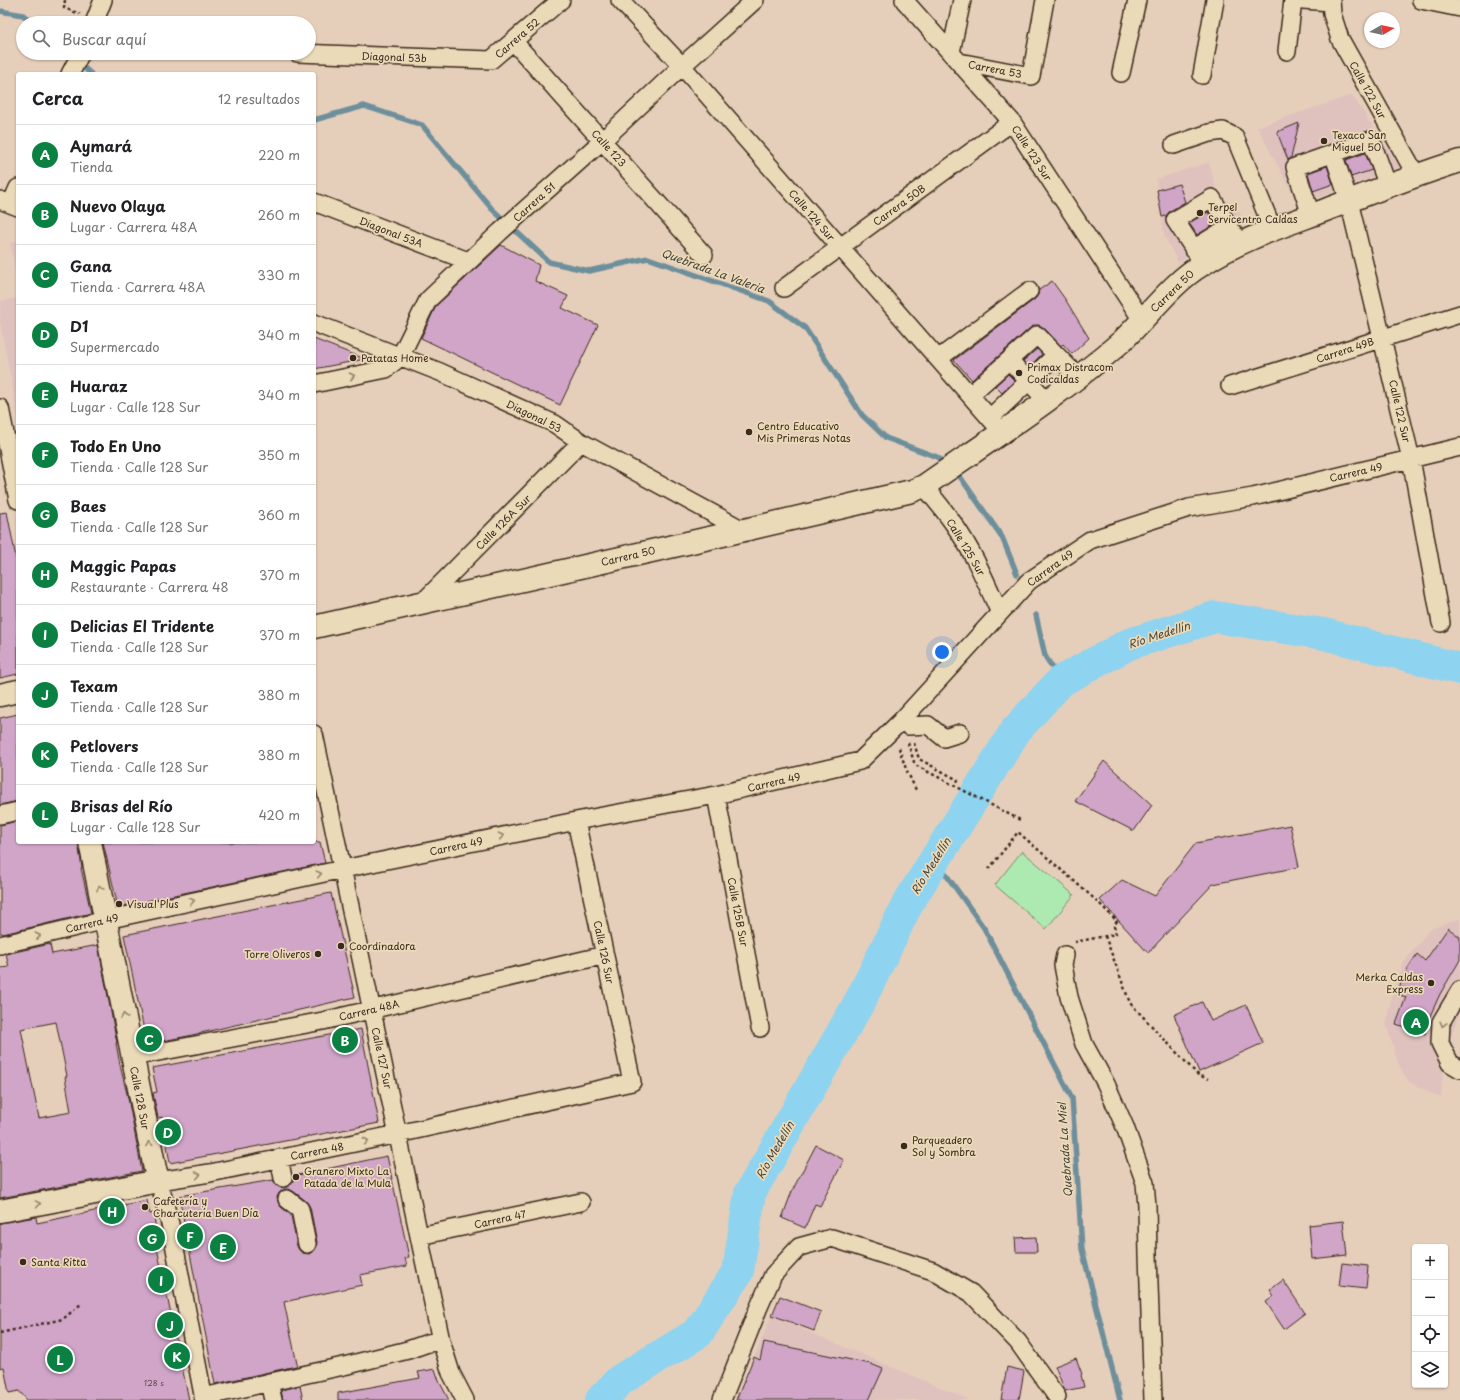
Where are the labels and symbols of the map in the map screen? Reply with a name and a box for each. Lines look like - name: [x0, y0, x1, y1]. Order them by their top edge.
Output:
- north arrow: [1364, 12, 1400, 48]
- street label: Carrera 52: [491, 14, 542, 61]
- street label: Diagonal 53b: [361, 48, 427, 65]
- street label: Carrera 53: [967, 56, 1023, 81]
- street label: Calle 122 Sur: [1346, 58, 1391, 122]
- street label: Calle 123 Sur: [1009, 122, 1056, 184]
- street label: Calle 123: [589, 126, 630, 170]
- place label: Texaco San Miguel 50: [1332, 127, 1386, 154]
- marker: Texaco San Miguel 50: [1319, 136, 1329, 146]
- street label: Carrera 51: [509, 179, 558, 225]
- street label: Carrera 50B: [869, 180, 928, 229]
- street label: Calle 124 Sur: [786, 186, 839, 244]
- place label: Terpel Servicentro Caldas: [1208, 199, 1298, 226]
- marker: Terpel Servicentro Caldas: [1195, 208, 1205, 218]
- street label: Diagonal 53A: [357, 213, 425, 250]
- water label: Quebrada La Valeria: [659, 244, 768, 298]
- street label: Carrera 50: [1147, 266, 1197, 315]
- street label: Carrera 49B: [1314, 333, 1376, 366]
- place label: Patatas Home: [361, 350, 428, 365]
- marker: Patatas Home: [348, 353, 358, 363]
- place label: Primax Distracom Codicaldas: [1027, 359, 1114, 386]
- marker: Primax Distracom Codicaldas: [1014, 368, 1024, 378]
- one-way arrow: [349, 373, 355, 381]
- street label: Calle 122 Sur: [1386, 378, 1415, 444]
- street label: Diagonal 53: [504, 396, 564, 435]
- place label: Centro Educativo Mis Primeras Notas: [757, 418, 851, 445]
- marker: Centro Educativo Mis Primeras Notas: [744, 427, 754, 437]
- street label: Carrera 49: [1328, 458, 1384, 485]
- street label: Calle 126A Sur: [472, 490, 534, 553]
- street label: Calle 125 Sur: [943, 515, 990, 579]
- street label: Carrera 50: [599, 542, 657, 569]
- street label: Carrera 49: [1023, 546, 1076, 590]
- water label: Río Medellín: [1126, 616, 1193, 652]
- your location: [932, 642, 952, 662]
- street label: Carrera 49: [746, 768, 802, 795]
- street label: Carrera 49: [428, 833, 484, 858]
- one-way arrow: [498, 833, 504, 841]
- water label: Río Medellín: [906, 833, 955, 897]
- one-way arrow: [316, 871, 322, 879]
- street label: Calle 125B Sur: [724, 876, 753, 948]
- one-way arrow: [96, 885, 104, 892]
- place label: Visual Plus: [127, 896, 179, 911]
- one-way arrow: [189, 898, 195, 906]
- marker: Visual Plus: [114, 899, 124, 909]
- street label: Carrera 49: [64, 909, 120, 936]
- street label: Calle 126 Sur: [590, 919, 619, 985]
- one-way arrow: [34, 932, 41, 941]
- place label: Coordinadora: [349, 938, 417, 953]
- marker: Coordinadora: [336, 941, 346, 951]
- place label: Torre Oliveros: [244, 946, 310, 961]
- marker: Torre Oliveros: [313, 949, 323, 959]
- place label: Merka Caldas Express: [1355, 969, 1423, 996]
- marker: Merka Caldas Express: [1426, 978, 1436, 988]
- street label: Carrera 48A: [337, 995, 401, 1024]
- pin: A: [1403, 1007, 1429, 1037]
- one-way arrow: [121, 1013, 129, 1019]
- one-way arrow: [1439, 1021, 1447, 1027]
- pin: C: [136, 1024, 162, 1054]
- pin: B: [332, 1025, 358, 1055]
- street label: Calle 127 Sur: [369, 1026, 396, 1090]
- street label: Calle 128 Sur: [127, 1065, 154, 1131]
- water label: Quebrada La Miel: [1053, 1100, 1076, 1198]
- pin: D: [155, 1117, 181, 1147]
- water label: Río Medellín: [751, 1117, 798, 1182]
- place label: Parqueadero Sol y Sombra: [912, 1132, 976, 1160]
- one-way arrow: [363, 1137, 369, 1145]
- street label: Carrera 48: [289, 1138, 345, 1163]
- one-way arrow: [146, 1140, 154, 1147]
- marker: Parqueadero Sol y Sombra: [899, 1141, 909, 1151]
- place label: Granero Mixto La Patada de la Mula: [304, 1163, 392, 1190]
- one-way arrow: [195, 1171, 201, 1180]
- marker: Granero Mixto La Patada de la Mula: [291, 1172, 301, 1182]
- place label: Cafetería y Charcutería Buen Día: [153, 1193, 259, 1220]
- pin: H: [99, 1196, 125, 1226]
- one-way arrow: [35, 1200, 41, 1208]
- marker: Cafetería y Charcutería Buen Día: [140, 1202, 150, 1212]
- street label: Carrera 47: [472, 1206, 528, 1231]
- pin: F: [177, 1221, 203, 1251]
- pin: G: [139, 1223, 165, 1253]
- pin: E: [210, 1232, 236, 1262]
- place label: Santa Ritta: [31, 1254, 87, 1269]
- marker: Santa Ritta: [18, 1257, 28, 1267]
- pin: I: [148, 1265, 174, 1295]
- pin: J: [157, 1310, 183, 1340]
- pin: K: [164, 1341, 190, 1371]
- pin: L: [47, 1344, 73, 1374]
- house number: 128 s: [144, 1377, 164, 1389]

